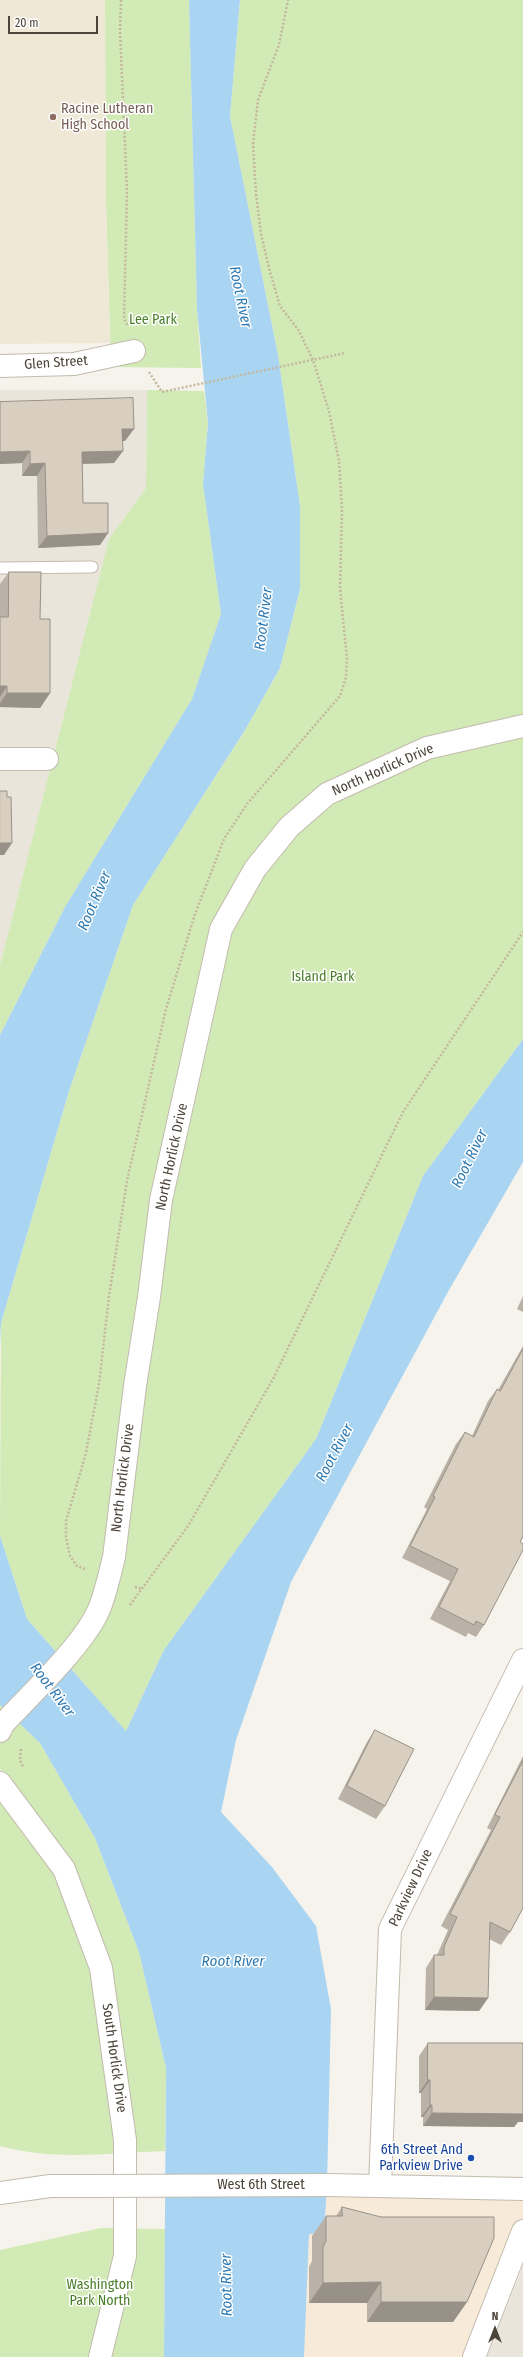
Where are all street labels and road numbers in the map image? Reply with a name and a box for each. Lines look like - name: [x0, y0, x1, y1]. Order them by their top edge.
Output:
- street label: Glen Street: [24, 352, 88, 374]
- street label: North Horlick Drive: [330, 740, 436, 800]
- street label: North Horlick Drive: [152, 1102, 192, 1212]
- street label: North Horlick Drive: [108, 1423, 138, 1533]
- street label: Parkview Drive: [386, 1847, 436, 1929]
- street label: South Horlick Drive: [98, 2002, 130, 2114]
- street label: West 6th Street: [217, 2177, 305, 2193]

